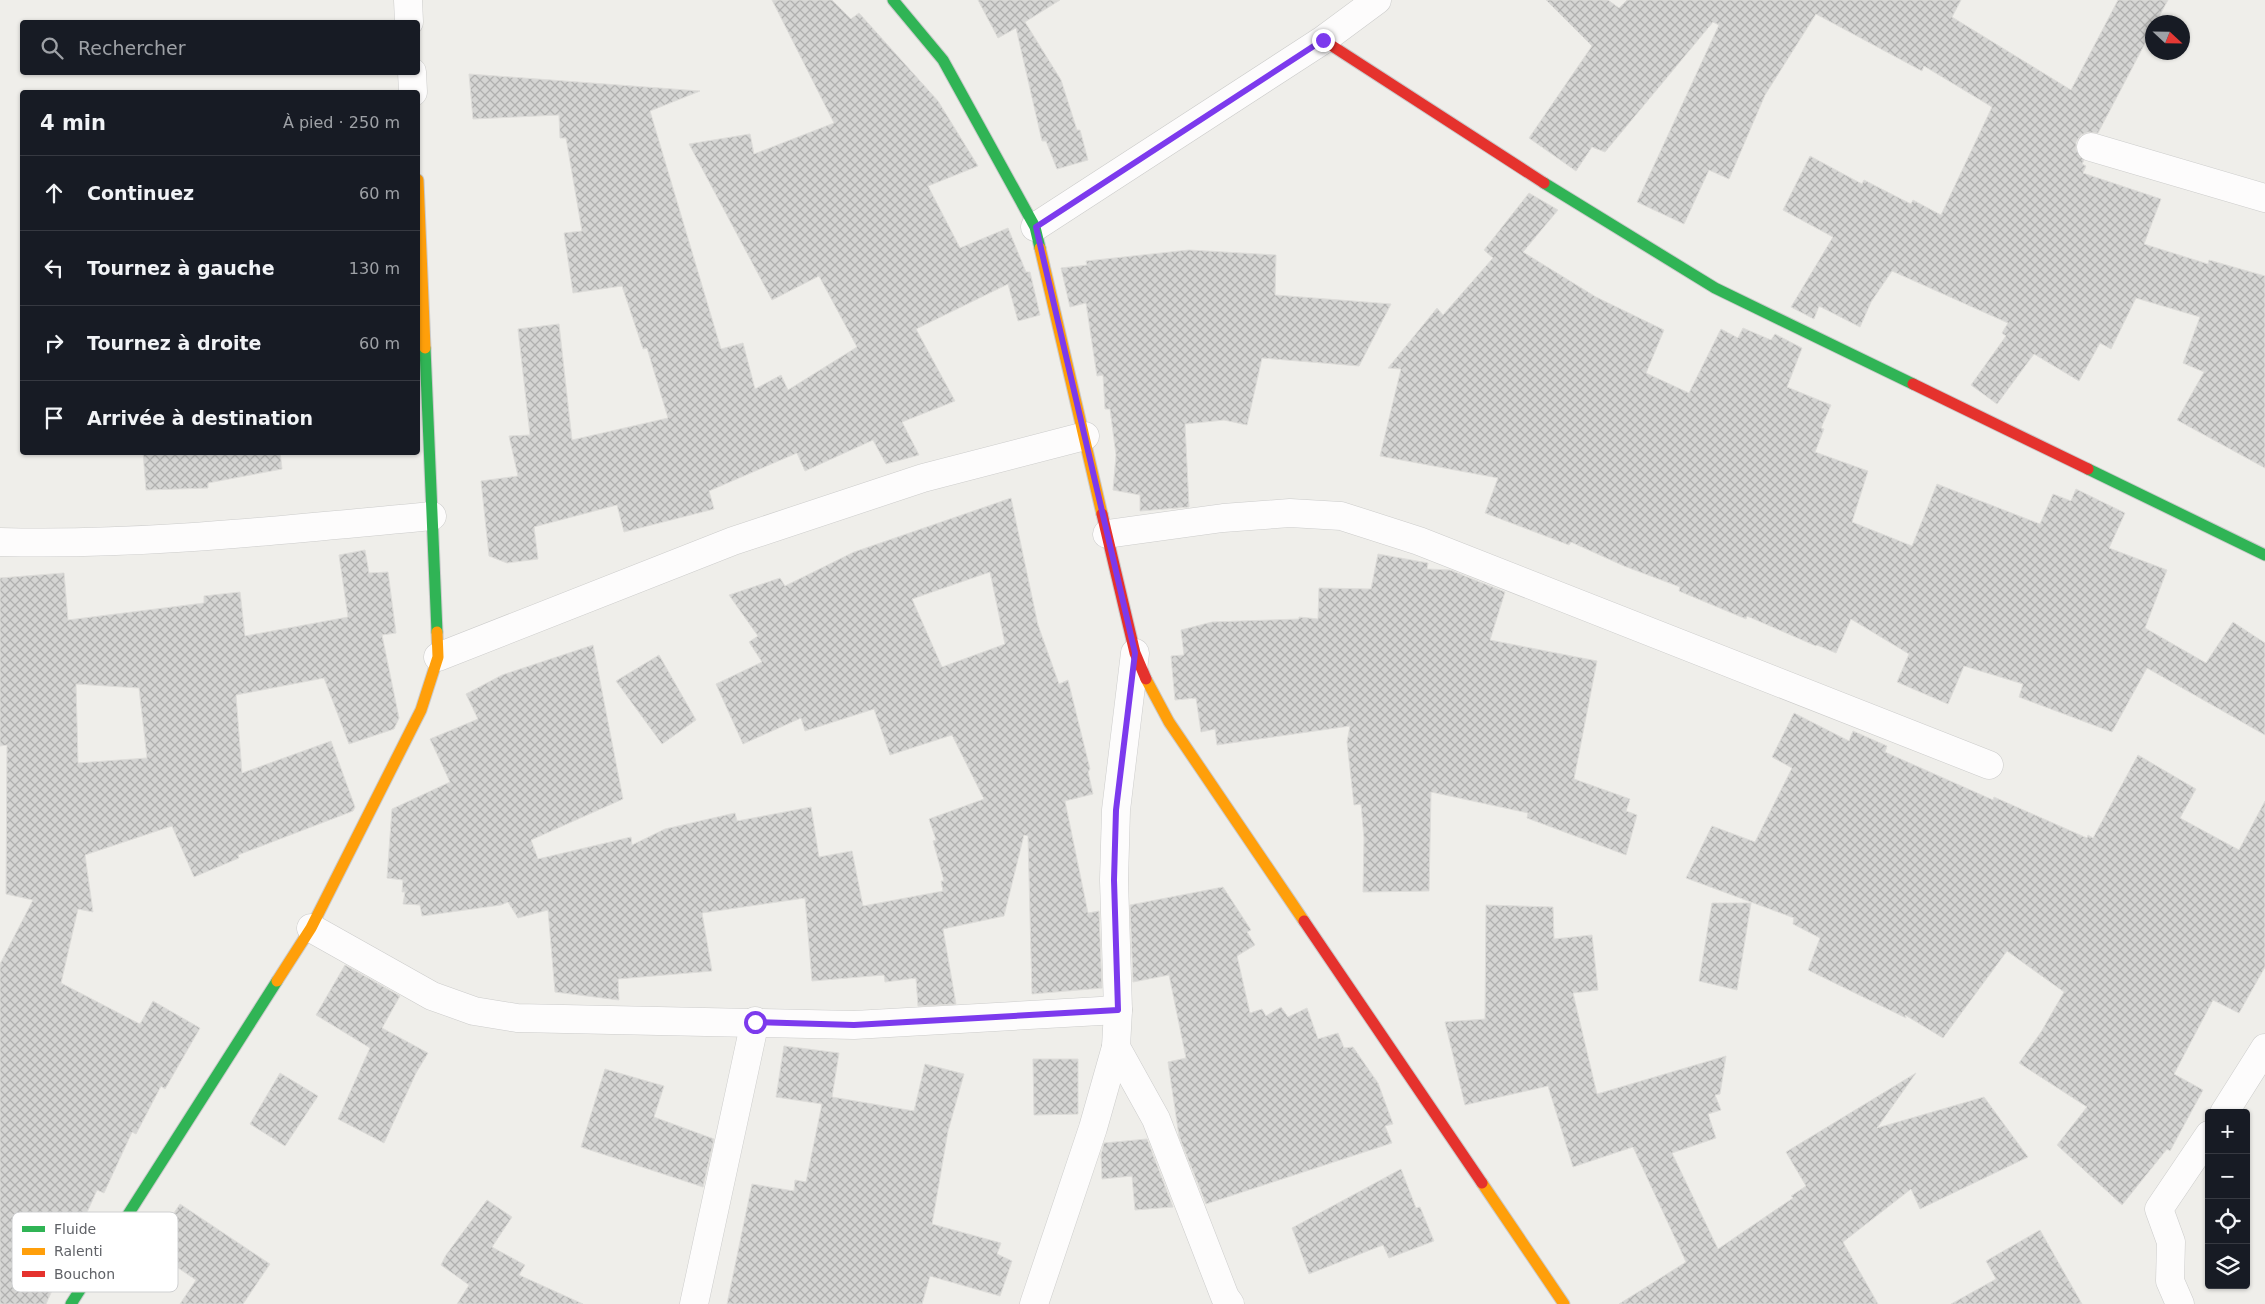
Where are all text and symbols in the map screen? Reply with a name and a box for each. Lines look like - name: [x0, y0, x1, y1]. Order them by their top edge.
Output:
- north arrow: [2145, 15, 2190, 60]
- search box: [20, 20, 420, 75]
- route end: [1312, 29, 1335, 52]
- icon: search: [38, 34, 66, 62]
- text: Rechercher: [78, 37, 186, 59]
- text: 4 min: [40, 111, 106, 135]
- text: À pied · 250 m: [283, 113, 400, 132]
- icon: ahead: [40, 179, 68, 207]
- text: Continuez: [87, 182, 194, 204]
- text: 60 m: [359, 184, 400, 203]
- icon: left: [40, 254, 68, 282]
- text: Tournez à gauche: [87, 257, 275, 279]
- text: 130 m: [349, 259, 400, 278]
- icon: right: [40, 329, 68, 357]
- text: Tournez à droite: [87, 332, 261, 354]
- text: 60 m: [359, 334, 400, 353]
- icon: arrive: [40, 404, 68, 432]
- text: Arrivée à destination: [87, 407, 313, 429]
- route start: [744, 1011, 767, 1034]
- map controls: [2205, 1109, 2250, 1289]
- button: +: [2205, 1109, 2250, 1154]
- button: −: [2205, 1154, 2250, 1199]
- button: locate: [2205, 1199, 2250, 1244]
- legend: [12, 1212, 178, 1292]
- text: Fluide: [54, 1221, 96, 1237]
- text: Ralenti: [54, 1243, 103, 1259]
- button: layers: [2205, 1244, 2250, 1289]
- text: Bouchon: [54, 1266, 115, 1282]

